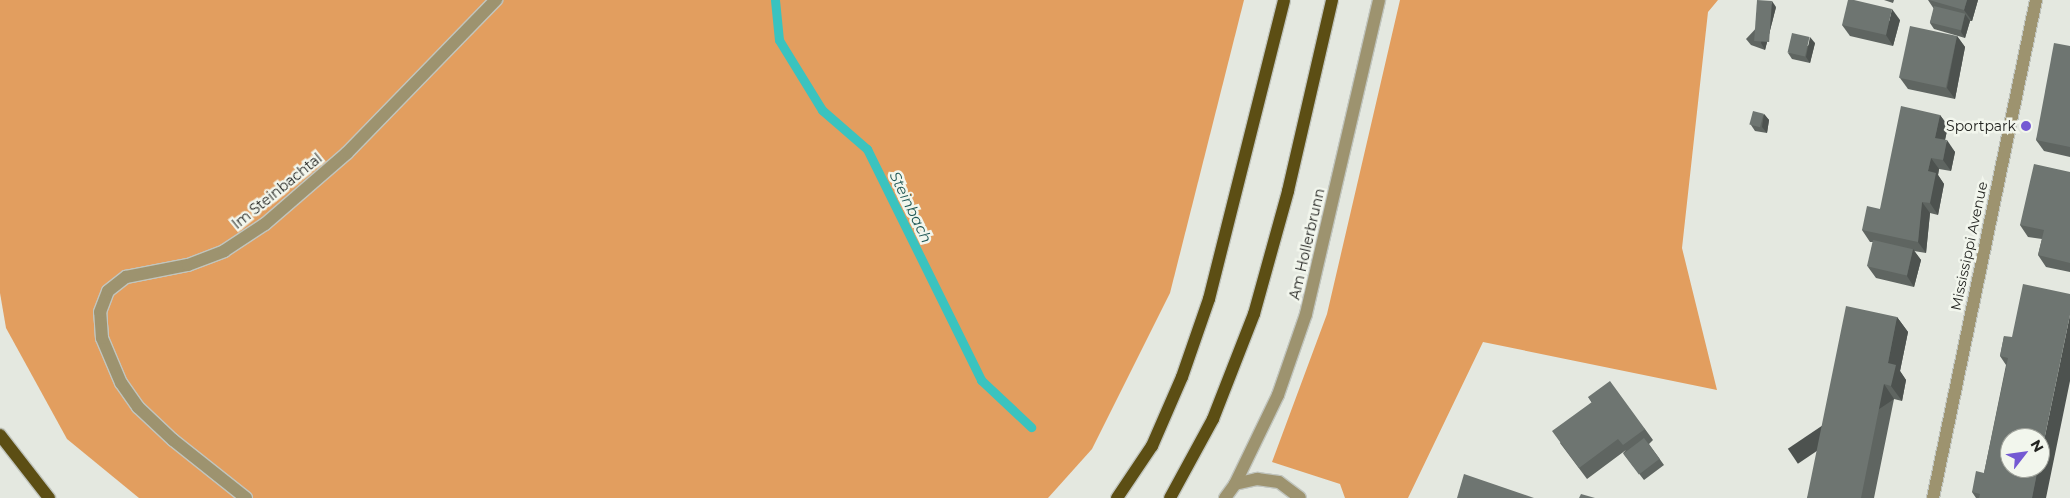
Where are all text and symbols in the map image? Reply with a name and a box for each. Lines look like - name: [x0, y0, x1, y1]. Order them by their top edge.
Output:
- place label: Sportpark: [1946, 118, 2016, 134]
- marker: Sportpark: [2020, 120, 2032, 132]
- street label: Im Steinbachtal: [229, 150, 325, 232]
- water label: Steinbach: [886, 168, 936, 246]
- street label: Mississippi Avenue: [1947, 180, 1991, 312]
- street label: Am Hollerbrunn: [1286, 187, 1328, 301]
- north arrow: [2000, 428, 2050, 478]
- text: N: [2027, 437, 2048, 455]

